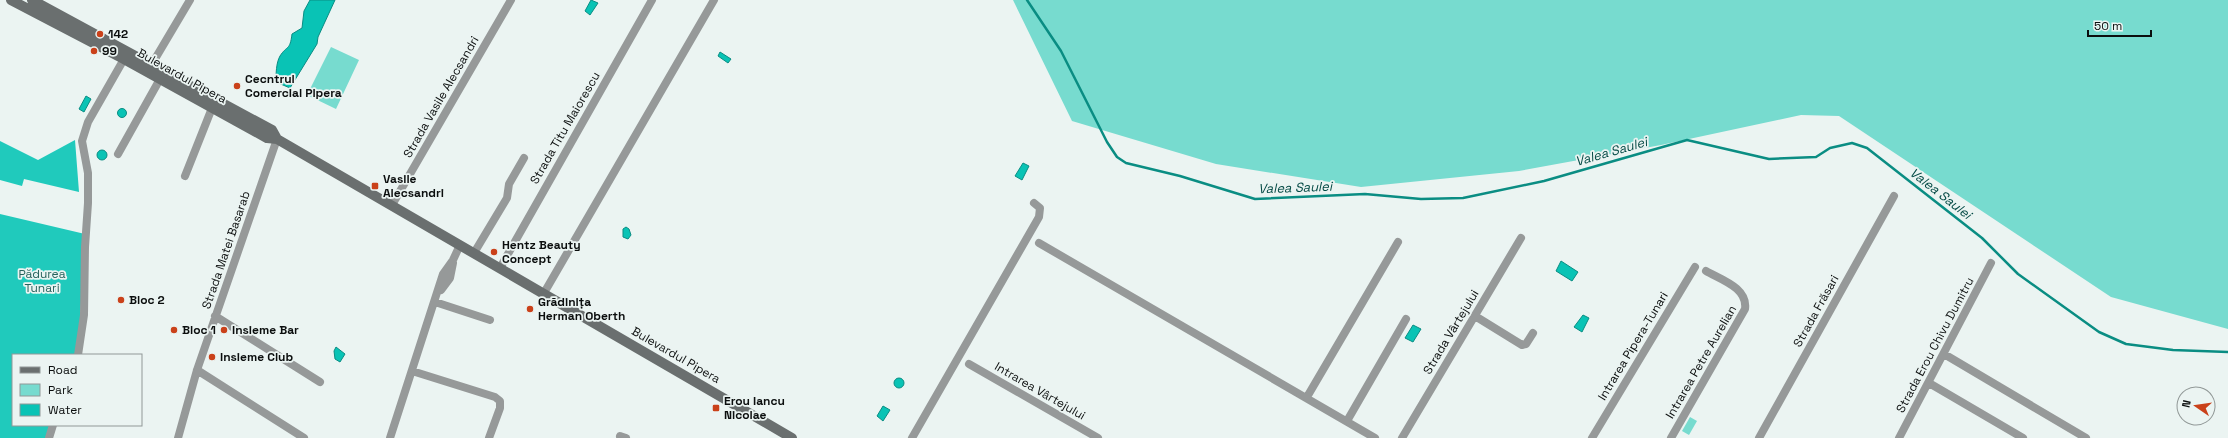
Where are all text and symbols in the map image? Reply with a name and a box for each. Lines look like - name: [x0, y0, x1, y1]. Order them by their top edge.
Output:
- scale bar: [2088, 12, 2151, 38]
- text: 50 m: [2094, 18, 2122, 34]
- place label: 142: [108, 26, 128, 42]
- marker: 142: [95, 29, 105, 39]
- street label: Strada Vasile Alecsandri: [400, 33, 482, 161]
- place label: 99: [102, 43, 117, 59]
- street label: Bulevardul Pipera: [134, 45, 230, 107]
- marker: 99: [89, 46, 99, 56]
- street label: Strada Titu Maiorescu: [526, 69, 604, 187]
- place label: Cecntrul Comercial Pipera: [245, 71, 342, 101]
- marker: Cecntrul Comercial Pipera: [232, 81, 242, 91]
- water label: Valea Saulei: [1573, 133, 1651, 170]
- water label: Valea Saulei: [1906, 164, 1977, 224]
- place label: Vasile Alecsandri: [383, 171, 444, 201]
- water label: Valea Saulei: [1258, 178, 1334, 197]
- marker: Vasile Alecsandri: [370, 181, 380, 191]
- street label: Strada Matei Basarab: [198, 189, 254, 311]
- place label: Hentz Beauty Concept: [502, 237, 581, 267]
- marker: Hentz Beauty Concept: [489, 247, 499, 257]
- park label: Pădurea Tunari: [18, 266, 66, 296]
- street label: Strada Frăsari: [1790, 272, 1842, 350]
- street label: Strada Erou Chivu Dumitru: [1892, 274, 1978, 416]
- street label: Strada Vârtejului: [1419, 287, 1483, 377]
- street label: Intrarea Pipera-Tunari: [1594, 289, 1672, 403]
- place label: Bloc 2: [129, 292, 165, 308]
- place label: Grădinița Herman Oberth: [538, 294, 625, 324]
- marker: Bloc 2: [116, 295, 126, 305]
- street label: Intrarea Petre Aurelian: [1662, 302, 1740, 422]
- marker: Grădinița Herman Oberth: [525, 304, 535, 314]
- place label: Bloc 1: [182, 322, 216, 338]
- place label: Insieme Bar: [232, 322, 299, 338]
- street label: Bulevardul Pipera: [629, 323, 723, 387]
- marker: Bloc 1: [169, 325, 179, 335]
- marker: Insieme Bar: [219, 325, 229, 335]
- place label: Insieme Club: [220, 349, 293, 365]
- marker: Insieme Club: [207, 352, 217, 362]
- legend: [12, 354, 142, 426]
- street label: Intrarea Vârtejului: [992, 358, 1088, 424]
- text: Road: [48, 362, 77, 378]
- text: Park: [48, 382, 73, 398]
- north arrow: [2176, 386, 2216, 426]
- place label: Erou Iancu Nicolae: [724, 393, 785, 423]
- text: N: [2179, 399, 2194, 409]
- text: Water: [48, 402, 82, 418]
- marker: Erou Iancu Nicolae: [711, 403, 721, 413]

